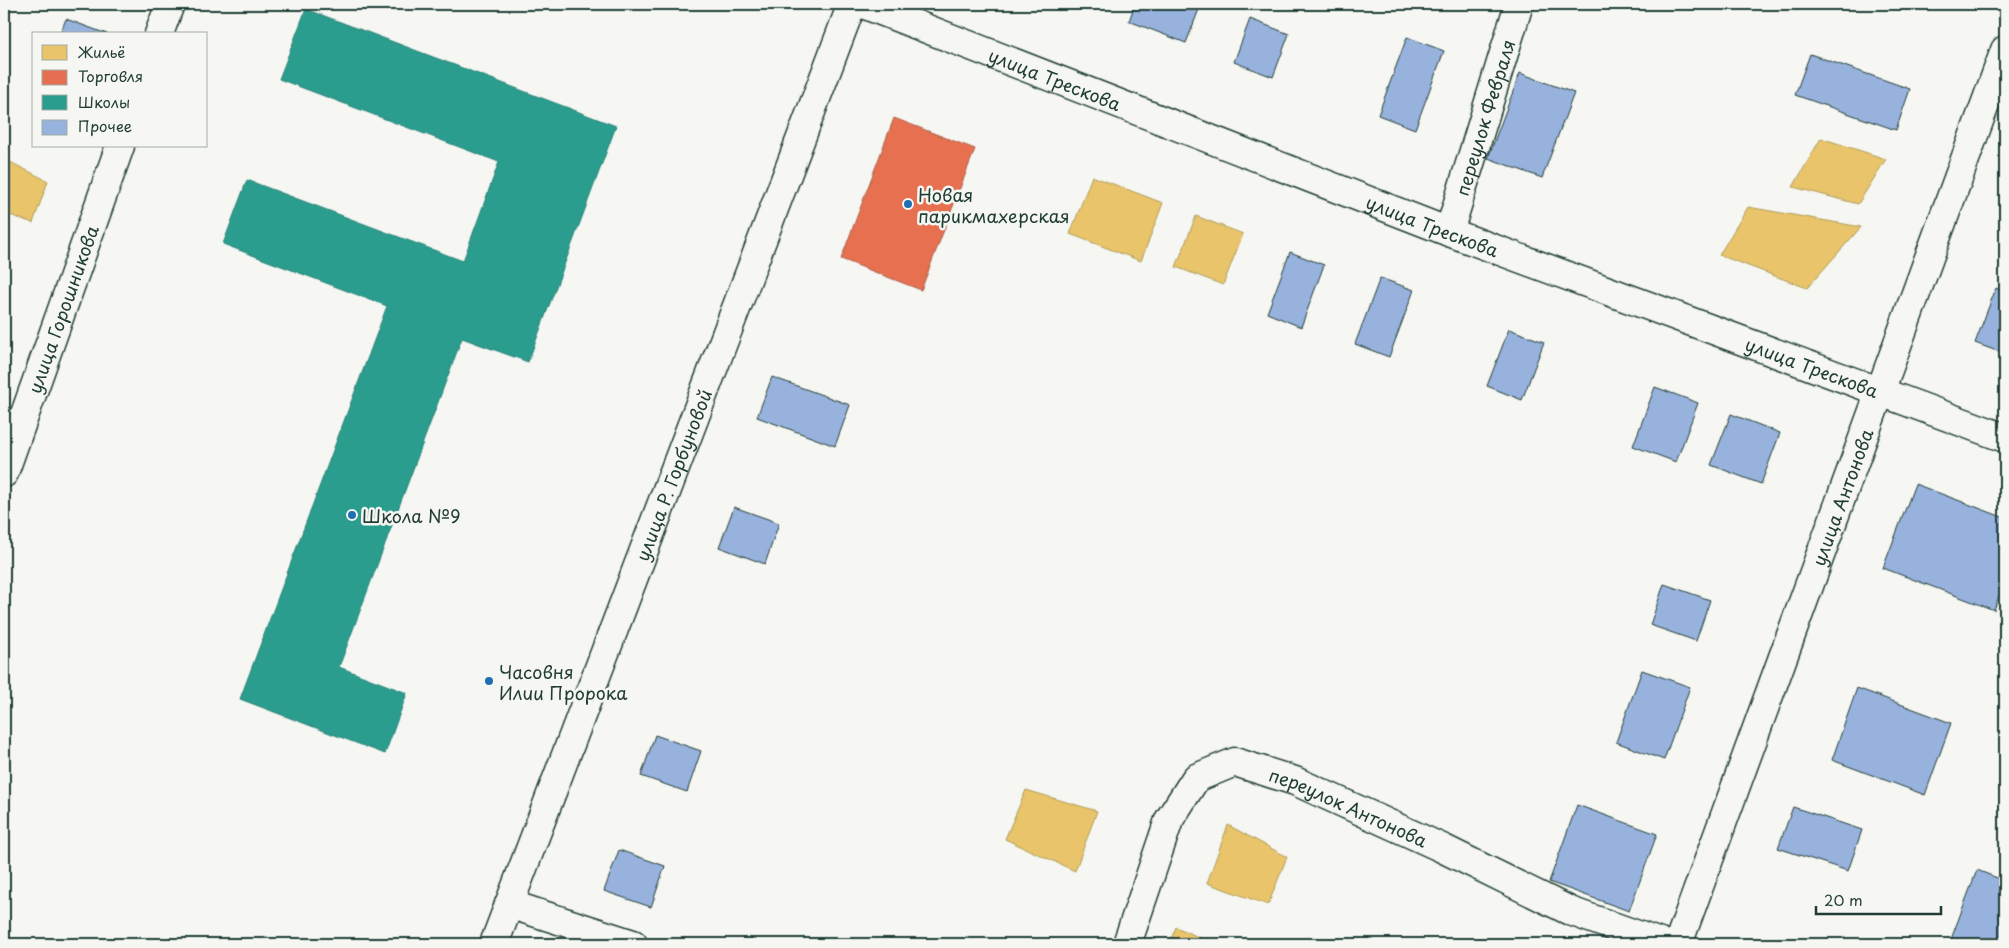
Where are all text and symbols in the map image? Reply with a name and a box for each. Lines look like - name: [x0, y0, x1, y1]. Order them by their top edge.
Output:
- legend: [32, 32, 208, 148]
- street label: переулок Февраля: [1447, 36, 1521, 199]
- text: Жильё: [77, 40, 125, 63]
- street label: улица Трескова: [985, 41, 1126, 117]
- text: Торговля: [78, 64, 143, 87]
- text: Школы: [78, 90, 130, 113]
- text: Прочее: [78, 114, 132, 137]
- place label: Новая парикмахерская: [918, 181, 1070, 229]
- street label: улица Трескова: [1362, 188, 1503, 263]
- marker: Новая парикмахерская: [902, 198, 914, 210]
- street label: улица Горошникова: [20, 220, 105, 397]
- street label: улица Трескова: [1742, 330, 1883, 404]
- street label: улица Р. Горбуновой: [628, 385, 718, 565]
- street label: улица Антонова: [1804, 424, 1879, 569]
- place label: Школа №9: [362, 502, 460, 529]
- marker: Школа №9: [346, 509, 358, 521]
- place label: Часовня Илии Пророка: [499, 658, 628, 706]
- marker: Часовня Илии Пророка: [483, 675, 495, 687]
- street label: переулок Антонова: [1266, 760, 1433, 854]
- scale bar: [1816, 883, 1942, 915]
- text: 20 m: [1824, 888, 1863, 911]

